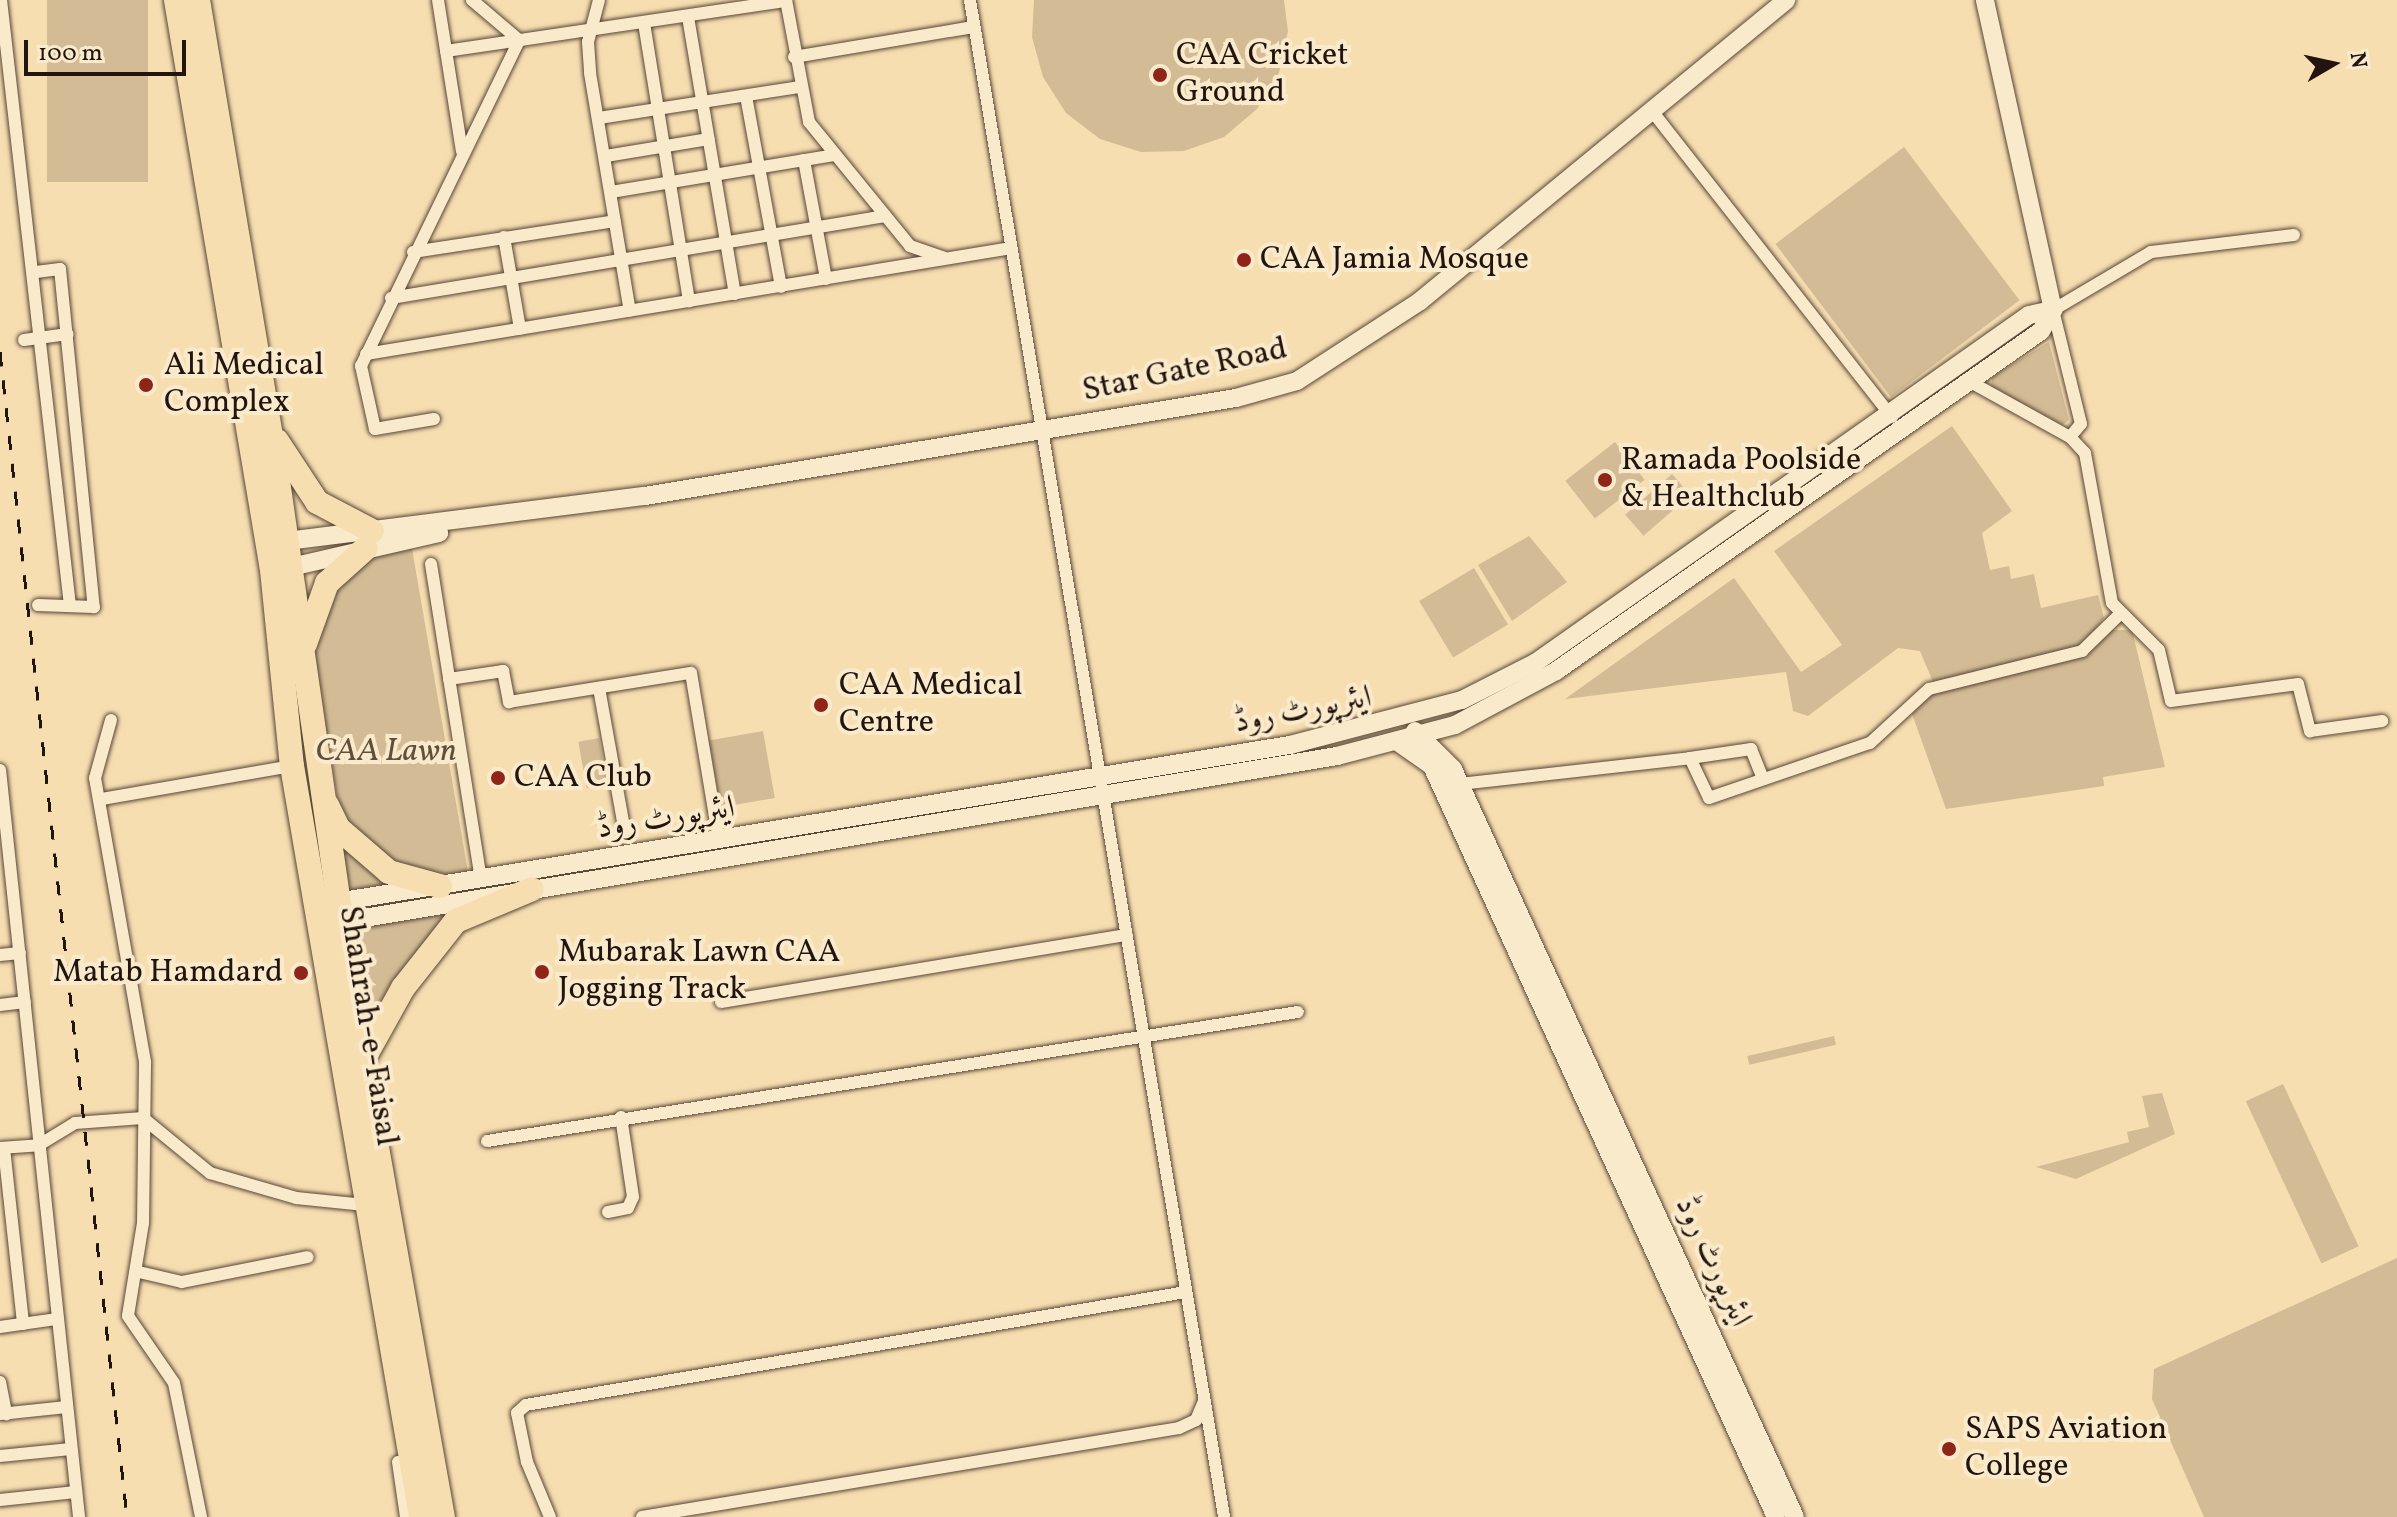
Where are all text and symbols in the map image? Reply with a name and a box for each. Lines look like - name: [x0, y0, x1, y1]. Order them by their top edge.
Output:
- scale bar: [28, 24, 190, 74]
- north arrow: [2293, 24, 2373, 104]
- text: 100 m: [38, 37, 103, 71]
- place label: CAA Cricket Ground: [1176, 38, 1349, 113]
- text: N: [2341, 50, 2374, 70]
- marker: CAA Cricket Ground: [1151, 66, 1169, 84]
- place label: CAA Jamia Mosque: [1260, 241, 1529, 279]
- marker: CAA Jamia Mosque: [1235, 251, 1253, 269]
- street label: Star Gate Road: [1079, 331, 1291, 411]
- place label: Ali Medical Complex: [164, 348, 324, 423]
- marker: Ali Medical Complex: [135, 374, 157, 396]
- place label: Ramada Poolside & Healthclub: [1621, 443, 1861, 518]
- marker: Ramada Poolside & Healthclub: [1596, 471, 1614, 489]
- place label: CAA Medical Centre: [839, 668, 1023, 743]
- street label: ایئرپورٹ روڈ: [1231, 679, 1375, 743]
- marker: CAA Medical Centre: [810, 694, 832, 716]
- park label: CAA Lawn: [315, 733, 457, 771]
- place label: CAA Club: [514, 759, 652, 797]
- marker: CAA Club: [489, 769, 507, 787]
- street label: ایئرپورٹ روڈ: [594, 789, 738, 849]
- street label: Shahrah-e-Faisal: [329, 903, 405, 1149]
- place label: Mubarak Lawn CAA Jogging Track: [558, 935, 840, 1010]
- place label: Matab Hamdard: [53, 954, 283, 992]
- marker: Matab Hamdard: [290, 962, 312, 984]
- marker: Mubarak Lawn CAA Jogging Track: [533, 963, 551, 981]
- street label: ایئرپورٹ روڈ: [1665, 1191, 1759, 1333]
- place label: SAPS Aviation College: [1965, 1412, 2167, 1487]
- marker: SAPS Aviation College: [1940, 1440, 1958, 1458]

